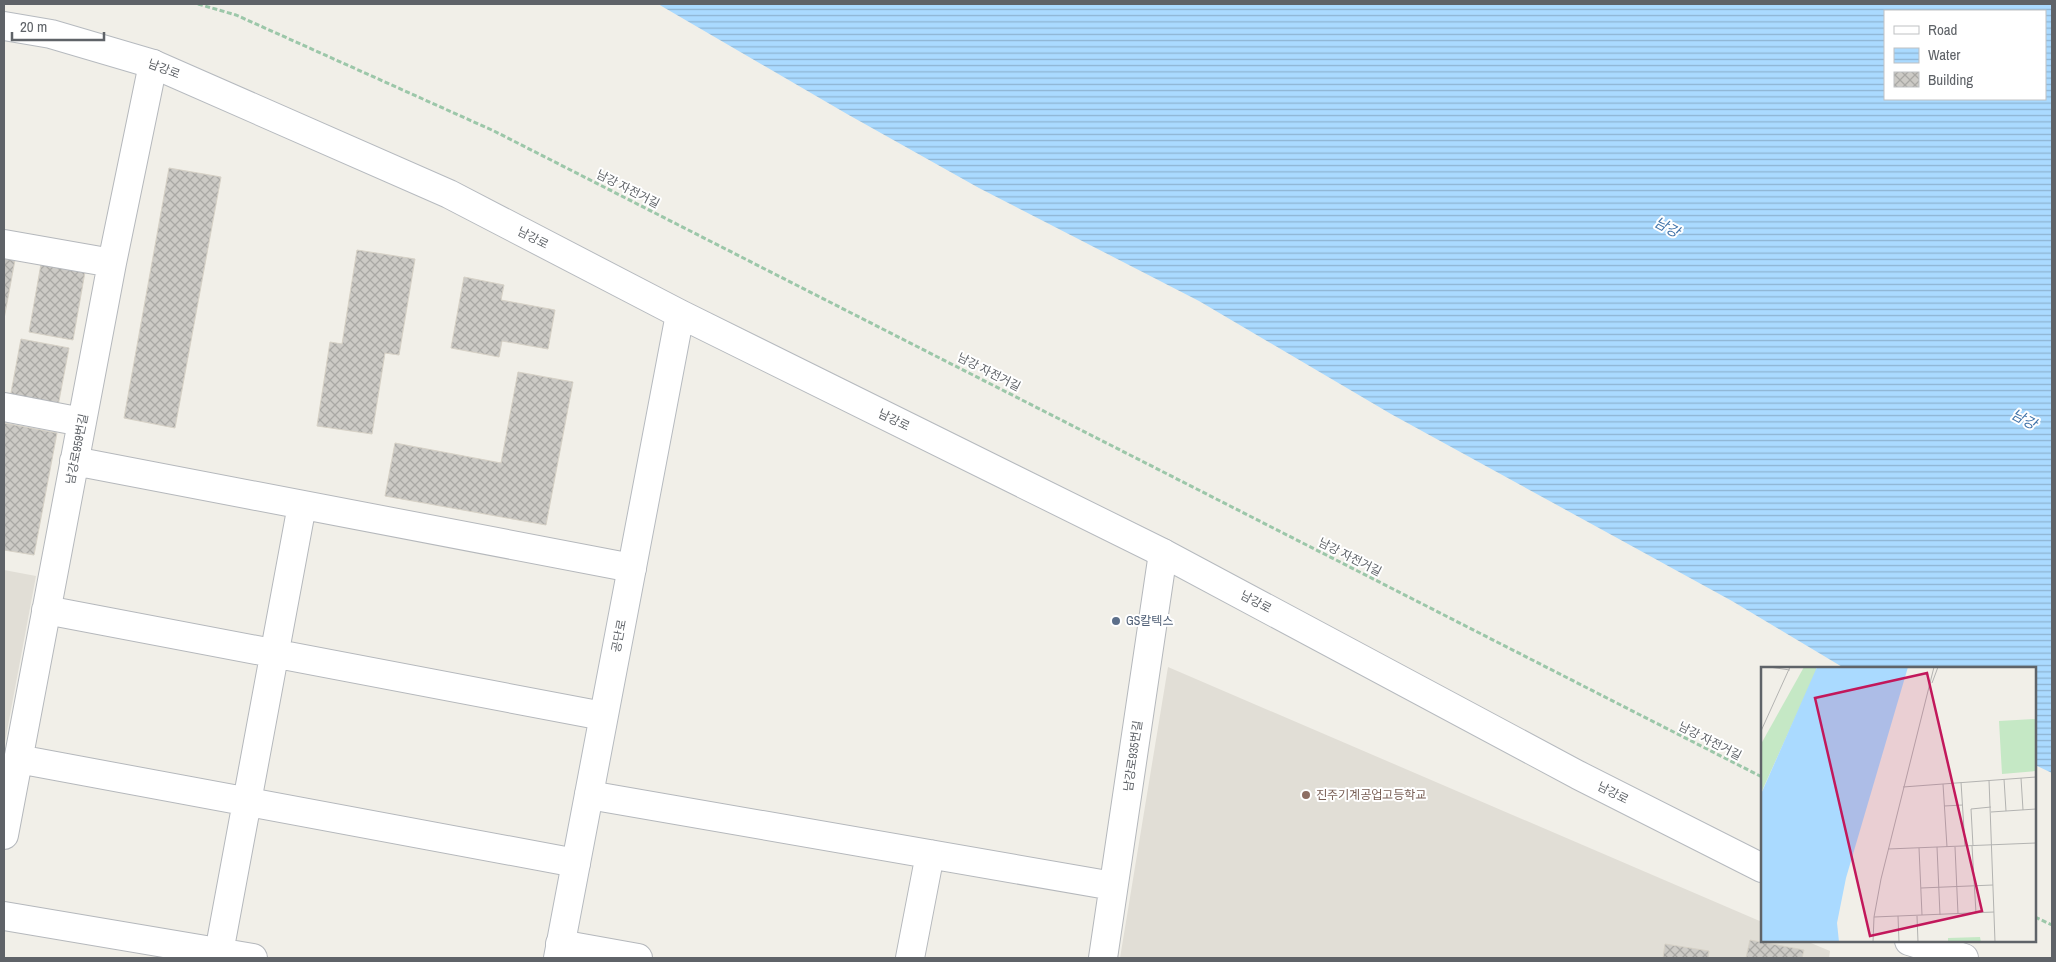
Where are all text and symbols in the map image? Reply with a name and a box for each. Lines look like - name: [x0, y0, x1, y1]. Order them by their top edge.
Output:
- scale bar: [12, 10, 105, 42]
- legend: [1884, 10, 2046, 100]
- text: 20 m: [20, 16, 47, 37]
- text: Road: [1928, 19, 1957, 40]
- text: Water: [1928, 44, 1960, 65]
- street label: 남강로: [146, 56, 182, 82]
- text: Building: [1928, 69, 1973, 90]
- street label: 남강 자전거길: [594, 166, 662, 212]
- water label: 남강: [1651, 213, 1684, 242]
- street label: 남강로: [515, 223, 551, 253]
- street label: 남강 자전거길: [955, 349, 1023, 395]
- water label: 남강: [2008, 405, 2041, 434]
- street label: 남강로: [876, 406, 912, 434]
- street label: 남강로959번길: [62, 412, 92, 486]
- street label: 남강 자전거길: [1316, 534, 1384, 580]
- street label: 남강로: [1238, 587, 1274, 617]
- place label: GS칼텍스: [1126, 613, 1173, 629]
- marker: GS칼텍스: [1110, 615, 1122, 627]
- street label: 공단로: [608, 618, 630, 654]
- inset map: [1761, 667, 2036, 942]
- street label: 남강 자전거길: [1676, 718, 1744, 764]
- street label: 남강로935번길: [1120, 719, 1146, 793]
- street label: 남강로: [1595, 778, 1631, 808]
- place label: 진주기계공업고등학교: [1316, 787, 1426, 803]
- marker: 진주기계공업고등학교: [1300, 789, 1312, 801]

